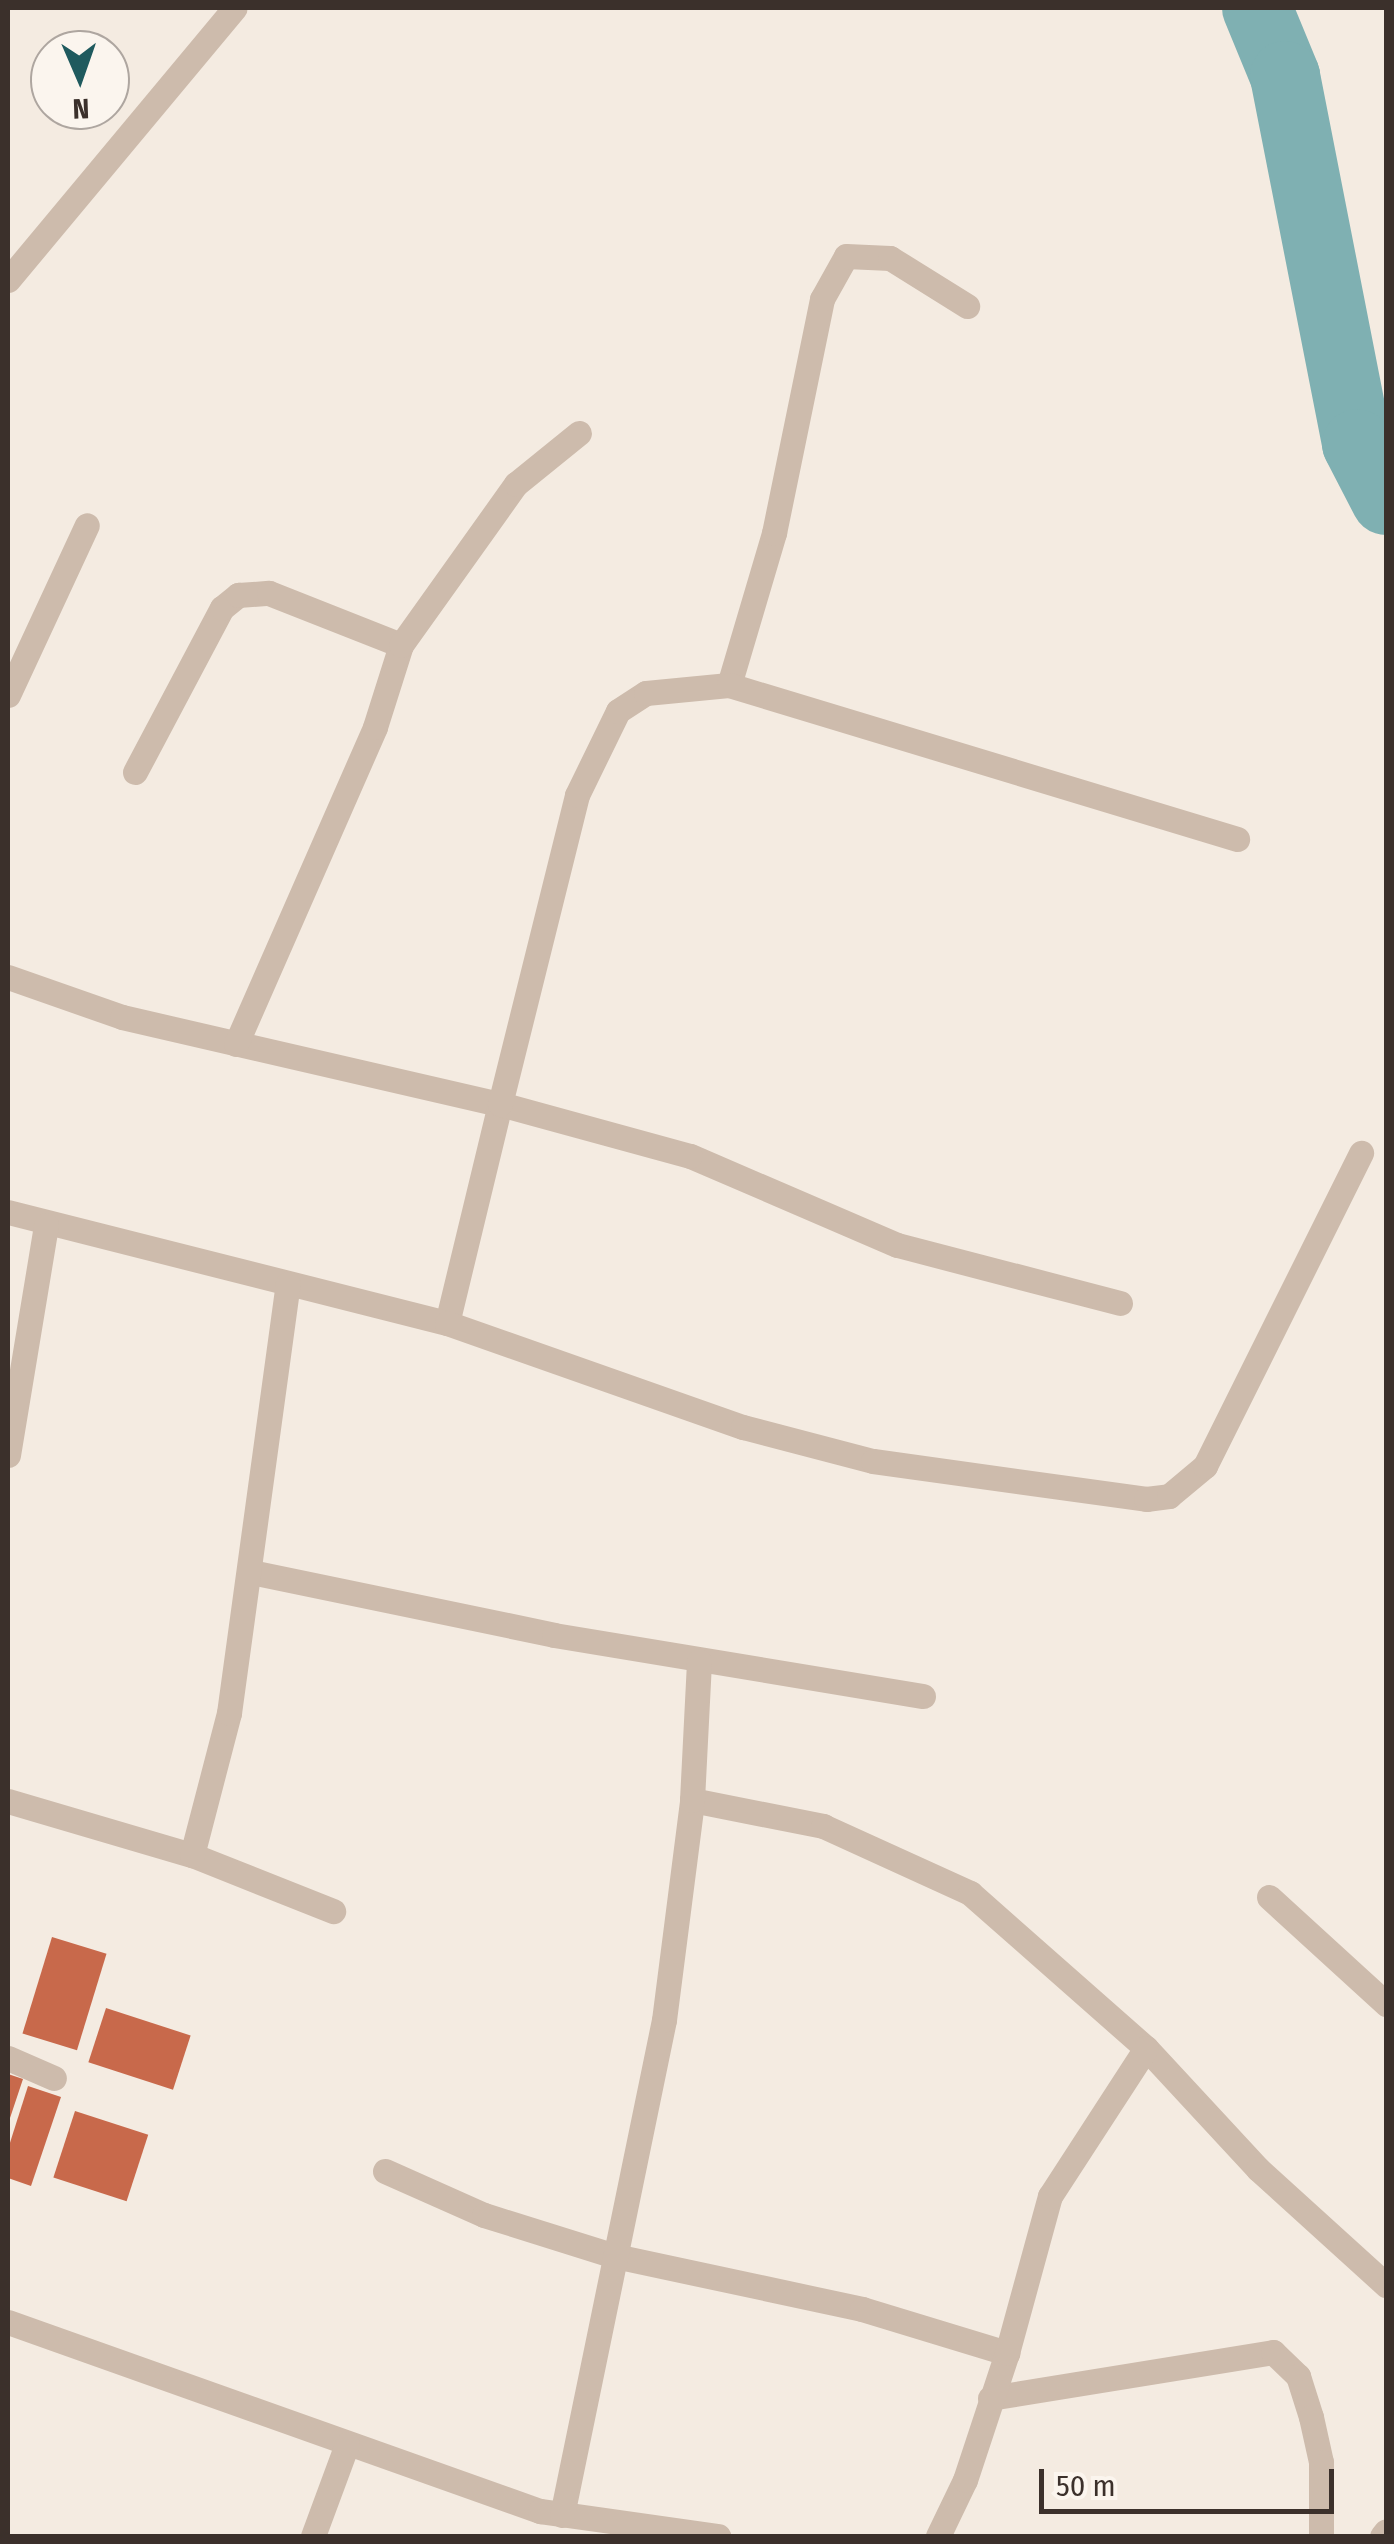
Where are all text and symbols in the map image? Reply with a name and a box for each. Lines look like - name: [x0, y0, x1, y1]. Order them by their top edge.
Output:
- north arrow: [30, 30, 130, 130]
- text: N: [72, 92, 90, 125]
- scale bar: [1044, 2449, 1339, 2511]
- text: 50 m: [1056, 2468, 1116, 2504]

